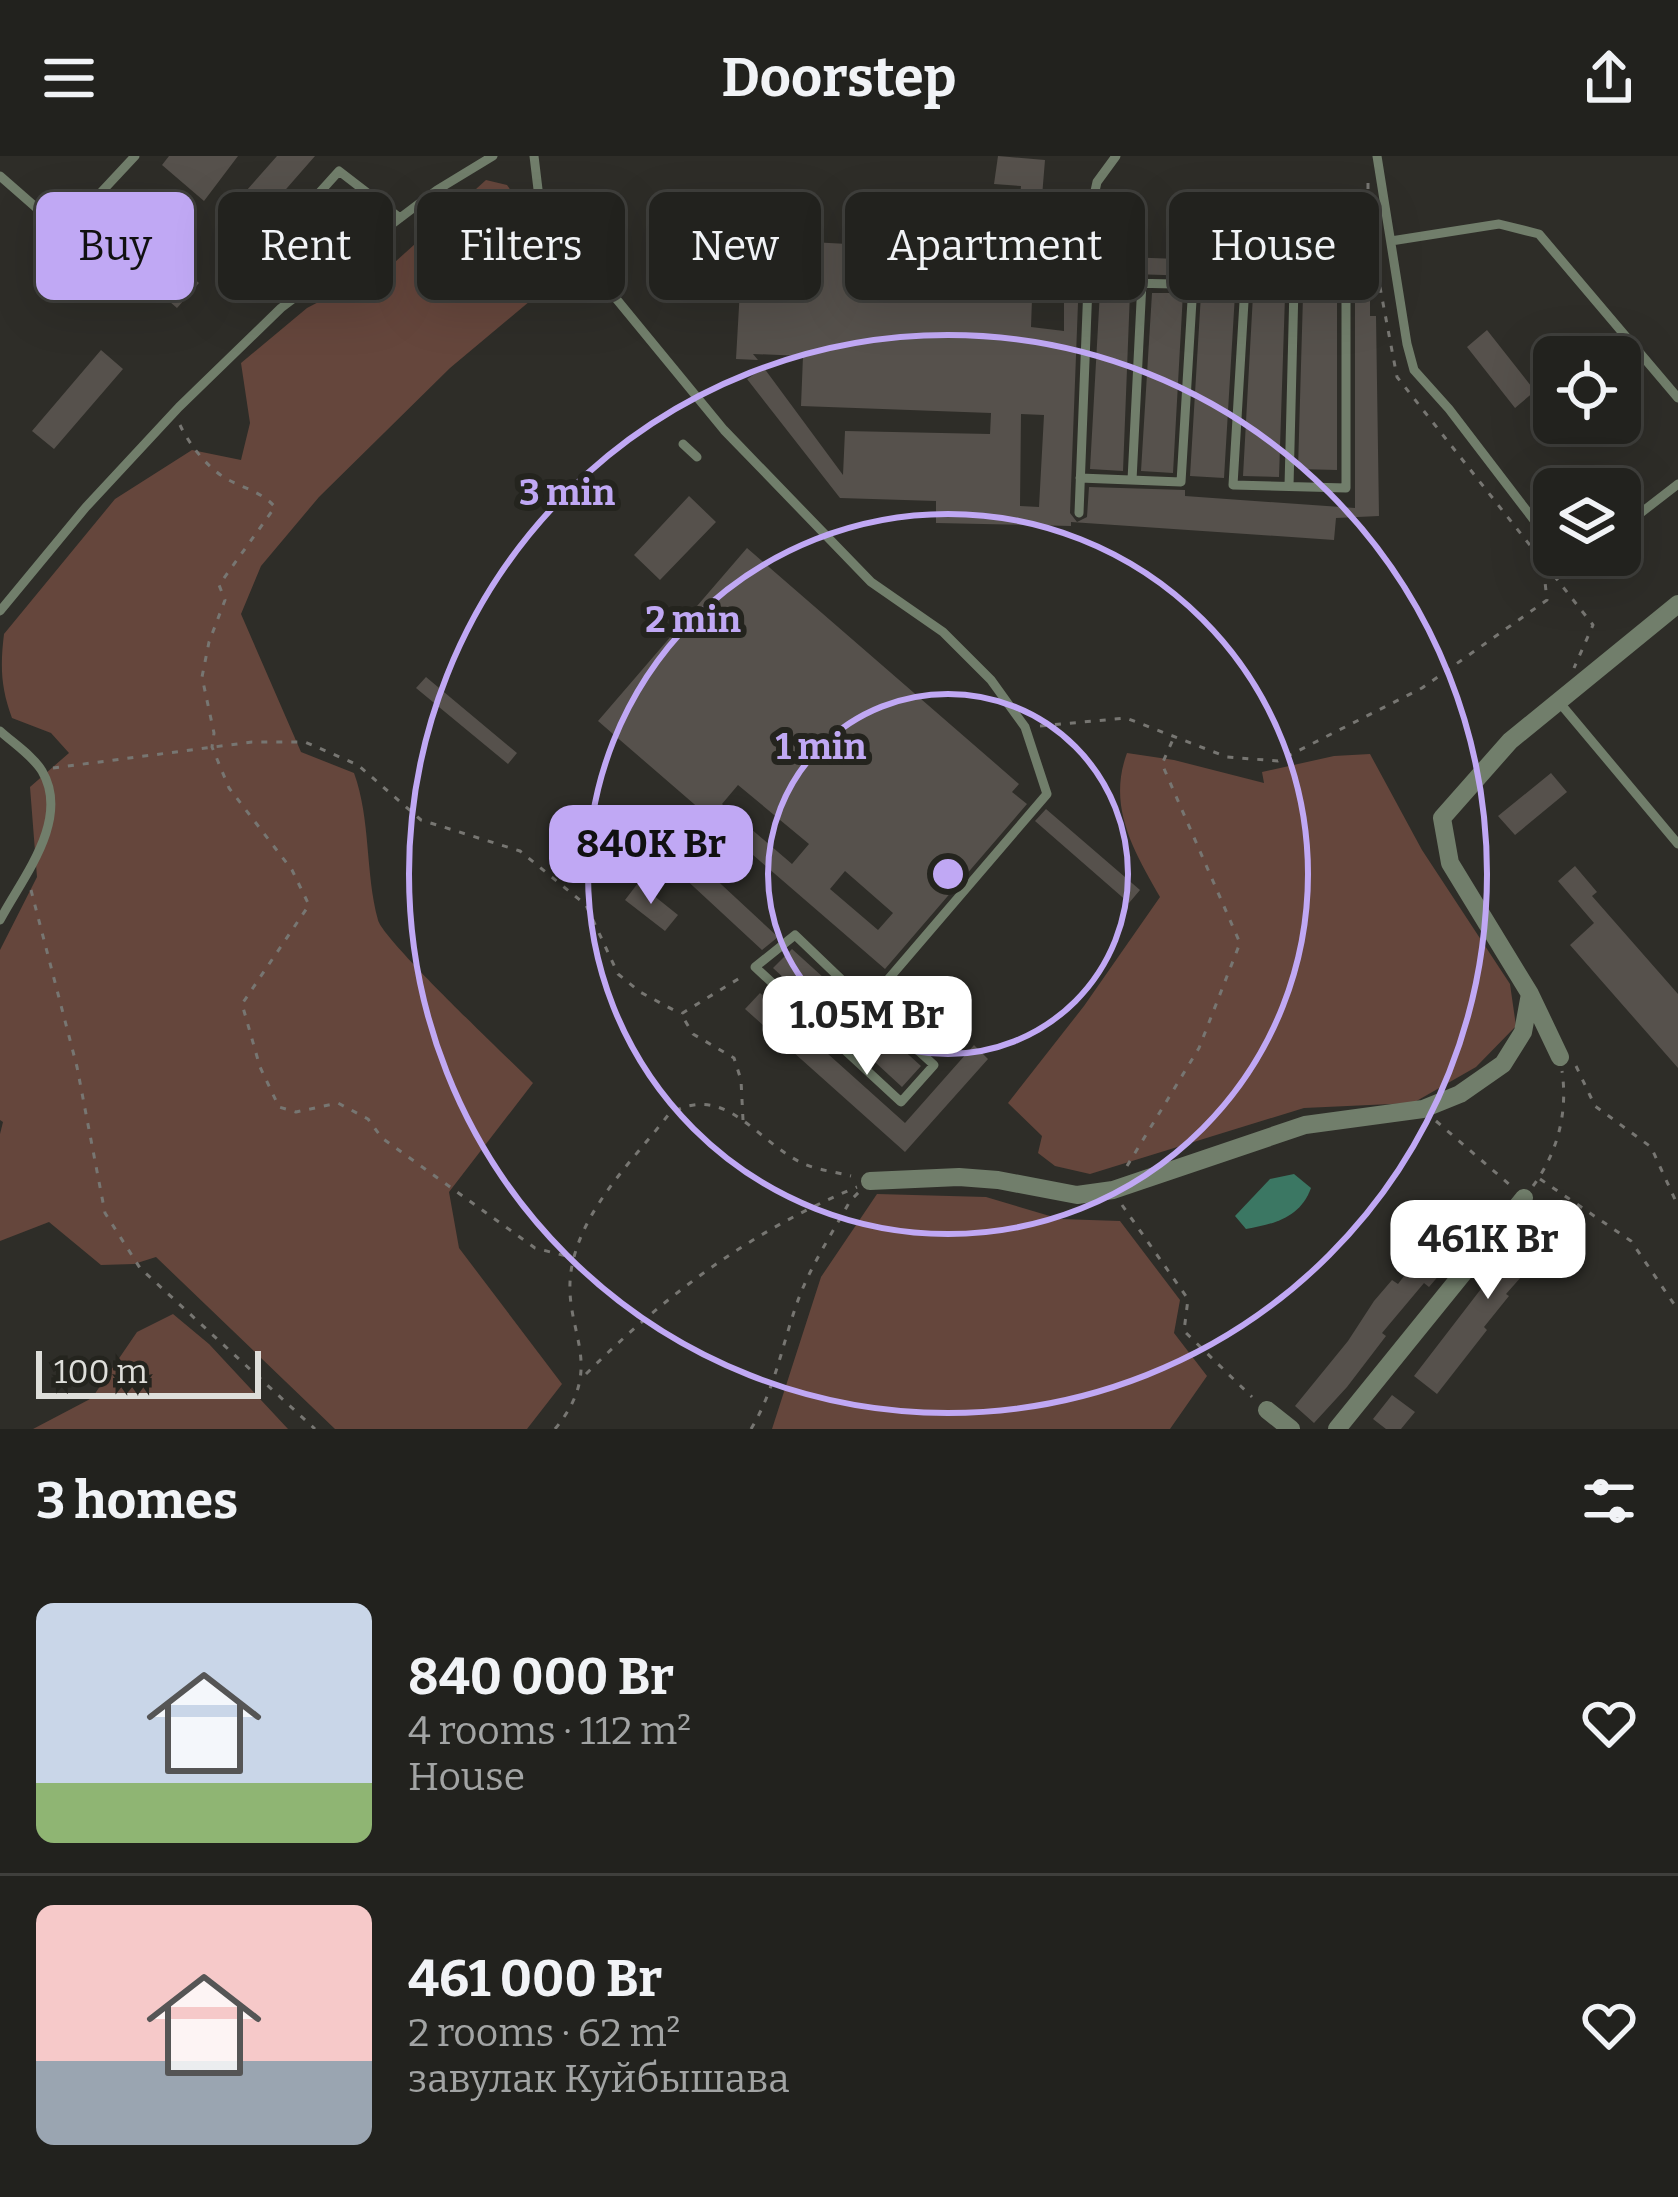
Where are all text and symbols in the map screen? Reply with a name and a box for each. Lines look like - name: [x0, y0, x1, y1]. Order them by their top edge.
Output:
- icon: menu: [36, 45, 102, 111]
- icon: share: [1576, 45, 1642, 111]
- text: Doorstep: [722, 46, 956, 110]
- chip: Buy: [36, 192, 194, 300]
- chip: Rent: [218, 192, 393, 300]
- chip: Filters: [417, 192, 625, 300]
- chip: New: [649, 192, 821, 300]
- chip: Apartment: [845, 192, 1145, 300]
- chip: House: [1169, 192, 1379, 300]
- map controls: [1533, 336, 1641, 576]
- button: locate: [1533, 336, 1641, 444]
- button: layers: [1533, 468, 1641, 576]
- text: 3 min: [519, 471, 615, 515]
- text: 2 min: [645, 598, 741, 642]
- text: 1 min: [775, 725, 867, 769]
- pin: 840K Br: [540, 805, 762, 907]
- text: 840K Br: [576, 821, 726, 867]
- centre of rings: [927, 853, 969, 895]
- pin: 1.05M Br: [743, 976, 991, 1078]
- text: 1.05M Br: [790, 992, 944, 1038]
- pin: 461K Br: [1377, 1200, 1599, 1302]
- text: 461K Br: [1417, 1216, 1559, 1262]
- scale bar: [36, 1345, 261, 1398]
- text: 100 m: [54, 1352, 148, 1392]
- icon: filters: [1576, 1468, 1642, 1534]
- text: 3 homes: [36, 1470, 238, 1532]
- text: 840 000 Br: [408, 1646, 674, 1708]
- icon: home: [132, 1651, 276, 1795]
- icon: heart: [1576, 1690, 1642, 1756]
- text: 4 rooms · 112 m²: [408, 1708, 691, 1754]
- text: House: [408, 1754, 525, 1800]
- text: 461 000 Br: [408, 1948, 662, 2010]
- icon: home: [132, 1953, 276, 2097]
- icon: heart: [1576, 1992, 1642, 2058]
- text: 2 rooms · 62 m²: [408, 2010, 680, 2056]
- text: завулак Куйбышава: [408, 2056, 790, 2102]

